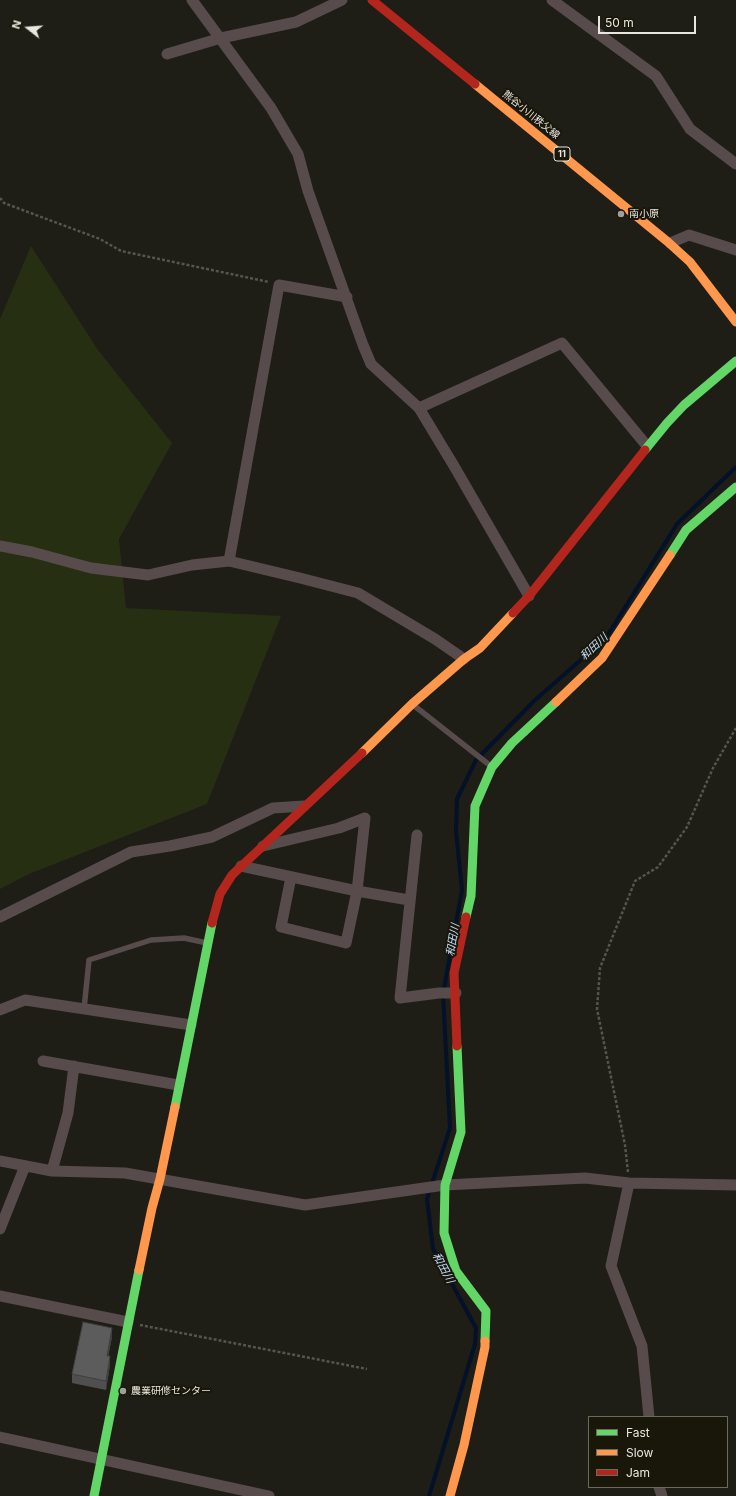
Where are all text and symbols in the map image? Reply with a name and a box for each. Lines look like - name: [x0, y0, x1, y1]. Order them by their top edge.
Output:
- north arrow: [8, 8, 48, 48]
- scale bar: [600, 8, 698, 34]
- text: 50 m: [605, 15, 634, 30]
- text: N: [9, 18, 24, 31]
- street label: 熊谷小川秩父線: [500, 88, 562, 142]
- road number: 11: [554, 147, 570, 161]
- place label: 南小原: [629, 208, 659, 220]
- marker: 南小原: [616, 209, 626, 219]
- water label: 和田川: [577, 631, 611, 663]
- water label: 和田川: [444, 923, 462, 957]
- water label: 和田川: [429, 1250, 457, 1286]
- place label: 農業研修センター: [131, 1385, 211, 1397]
- marker: 農業研修センター: [118, 1386, 128, 1396]
- legend: [588, 1416, 728, 1488]
- text: Fast: [626, 1425, 650, 1440]
- text: Slow: [626, 1445, 653, 1460]
- text: Jam: [626, 1465, 650, 1480]

